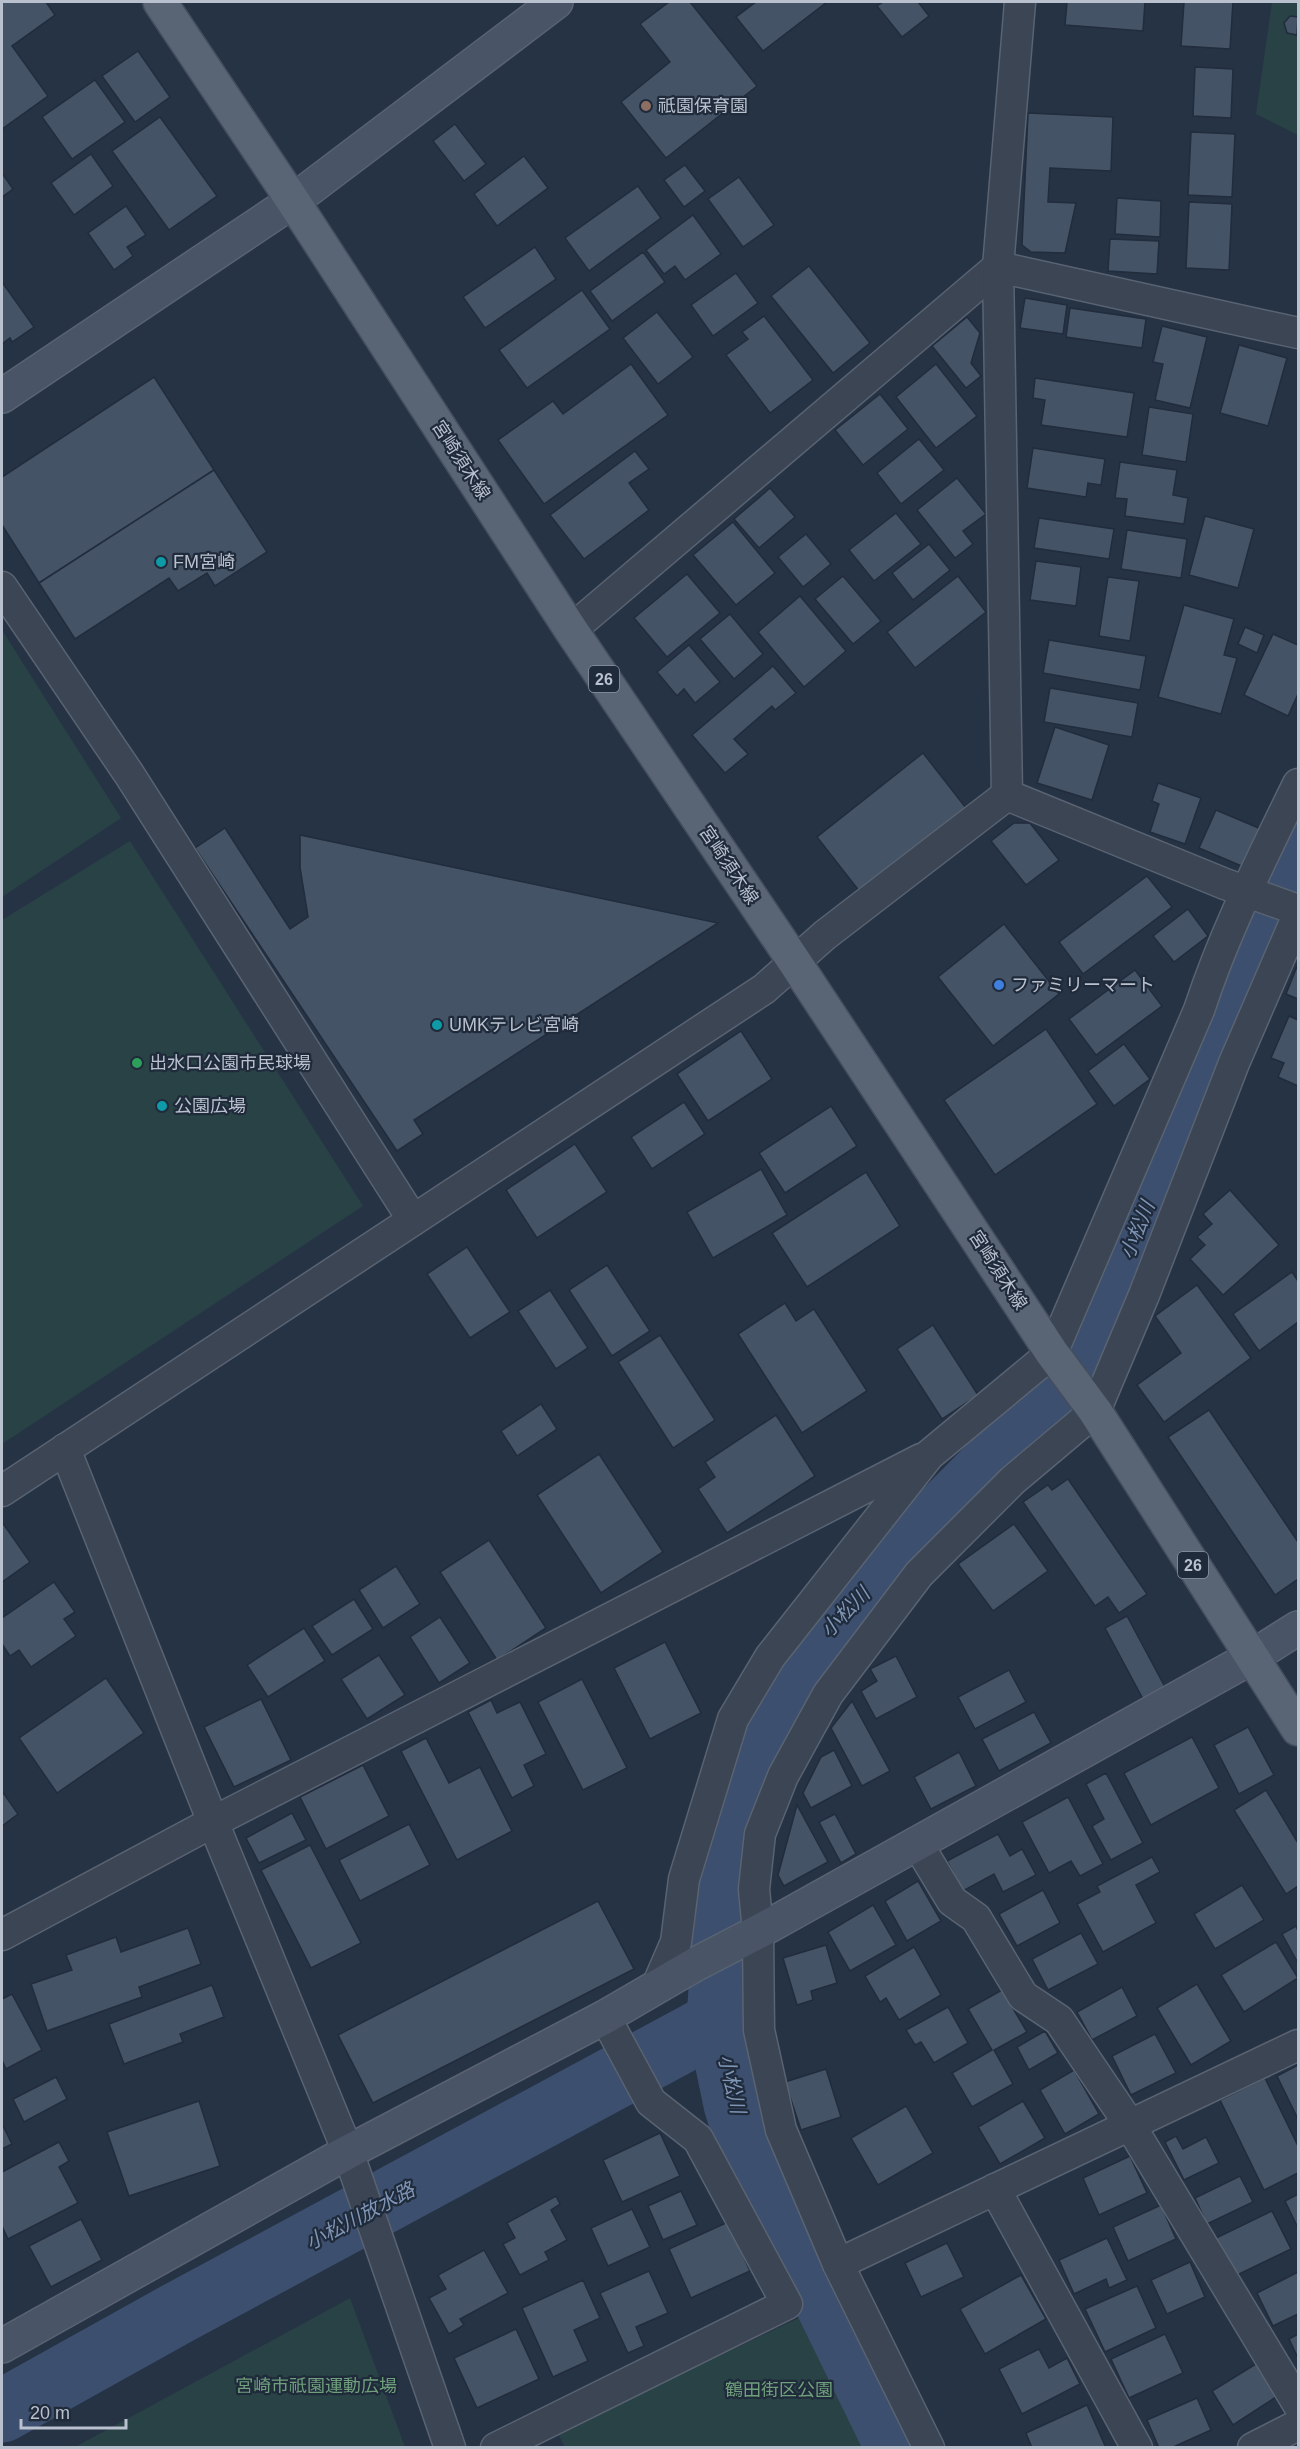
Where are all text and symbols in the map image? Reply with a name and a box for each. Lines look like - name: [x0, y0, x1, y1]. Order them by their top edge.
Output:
- place label: 祇園保育園: [658, 96, 748, 116]
- marker: 祇園保育園: [639, 99, 653, 113]
- street label: 宮崎須木線: [428, 417, 494, 503]
- place label: FM宮崎: [173, 552, 235, 572]
- marker: FM宮崎: [154, 555, 168, 569]
- road number: 26: [589, 666, 619, 692]
- street label: 宮崎須木線: [696, 822, 762, 908]
- place label: ファミリーマート: [1011, 975, 1155, 995]
- marker: ファミリーマート: [992, 978, 1006, 992]
- place label: UMKテレビ宮崎: [449, 1015, 579, 1035]
- marker: UMKテレビ宮崎: [430, 1018, 444, 1032]
- place label: 出水口公園市民球場: [149, 1053, 311, 1073]
- marker: 出水口公園市民球場: [130, 1056, 144, 1070]
- place label: 公園広場: [174, 1096, 246, 1116]
- marker: 公園広場: [155, 1099, 169, 1113]
- water label: 小松川: [1116, 1196, 1159, 1262]
- street label: 宮崎須木線: [965, 1227, 1031, 1313]
- road number: 26: [1178, 1552, 1208, 1578]
- water label: 小松川: [816, 1581, 875, 1641]
- water label: 小松川: [715, 2052, 750, 2118]
- water label: 小松川放水路: [302, 2177, 420, 2254]
- park label: 宮崎市祇園運動広場: [235, 2376, 397, 2396]
- park label: 鶴田街区公園: [725, 2380, 833, 2400]
- scale bar: [21, 2392, 126, 2430]
- text: 20 m: [30, 2403, 70, 2423]

